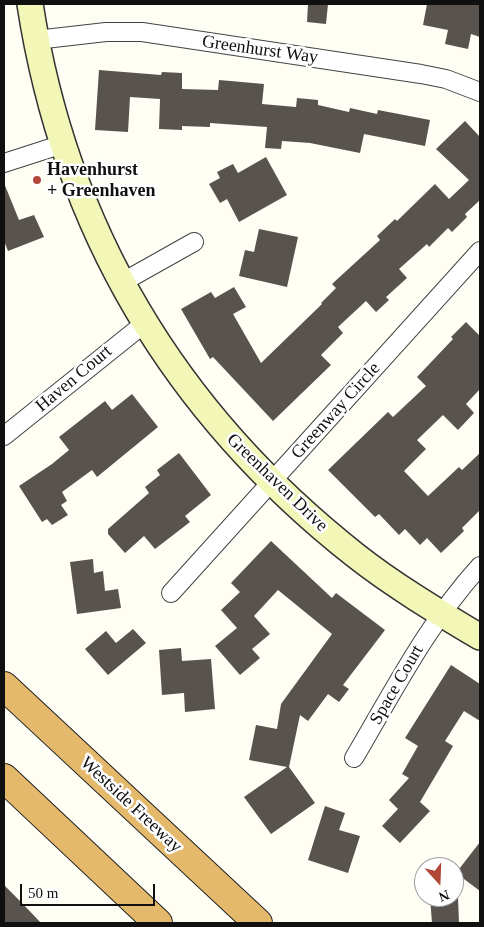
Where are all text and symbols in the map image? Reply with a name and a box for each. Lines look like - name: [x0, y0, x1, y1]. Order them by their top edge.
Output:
- street label: Greenhurst Way: [201, 31, 319, 69]
- place label: Havenhurst + Greenhaven: [47, 159, 155, 202]
- marker: Havenhurst + Greenhaven: [31, 174, 43, 186]
- street label: Haven Court: [32, 341, 116, 417]
- street label: Greenway Circle: [287, 358, 385, 464]
- street label: Greenhaven Drive: [222, 429, 332, 537]
- street label: Space Court: [366, 641, 428, 729]
- street label: Westside Freeway: [76, 752, 186, 858]
- north arrow: [414, 857, 464, 907]
- scale bar: [22, 874, 158, 906]
- text: 50 m: [28, 885, 58, 901]
- text: N: [437, 887, 451, 904]

